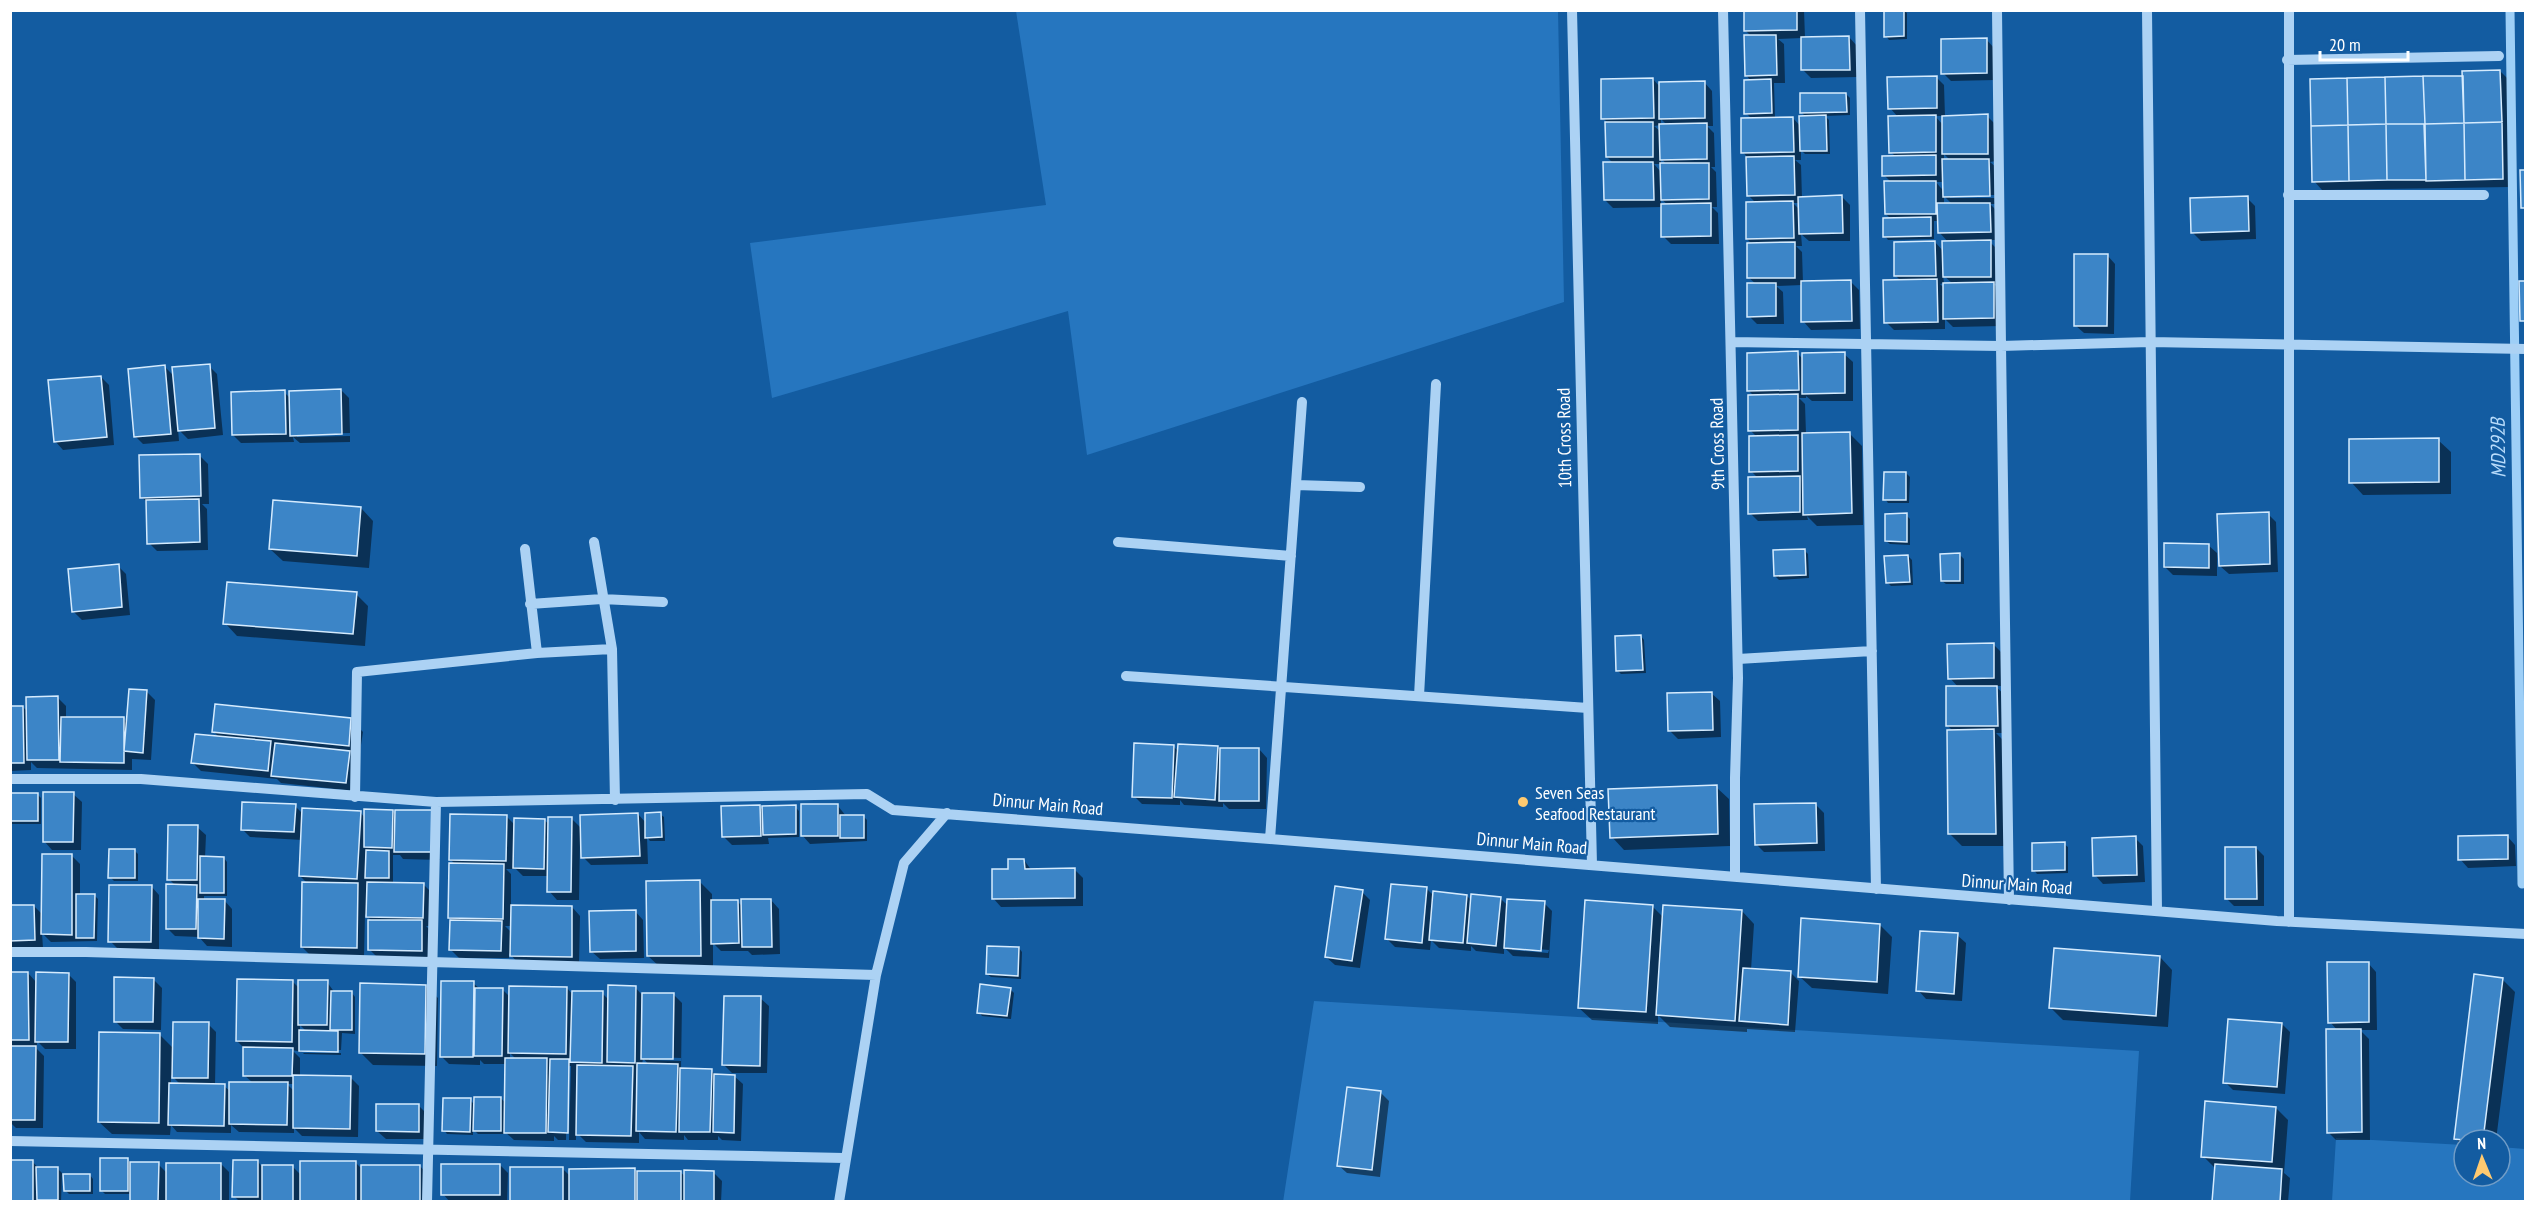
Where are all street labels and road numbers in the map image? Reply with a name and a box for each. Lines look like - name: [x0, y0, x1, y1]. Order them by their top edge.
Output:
- street label: 10th Cross Road: [1552, 388, 1576, 488]
- street label: 9th Cross Road: [1705, 398, 1729, 490]
- street label: Dinnur Main Road: [992, 788, 1104, 820]
- street label: Dinnur Main Road: [1476, 827, 1588, 859]
- street label: Dinnur Main Road: [1961, 869, 2073, 899]

